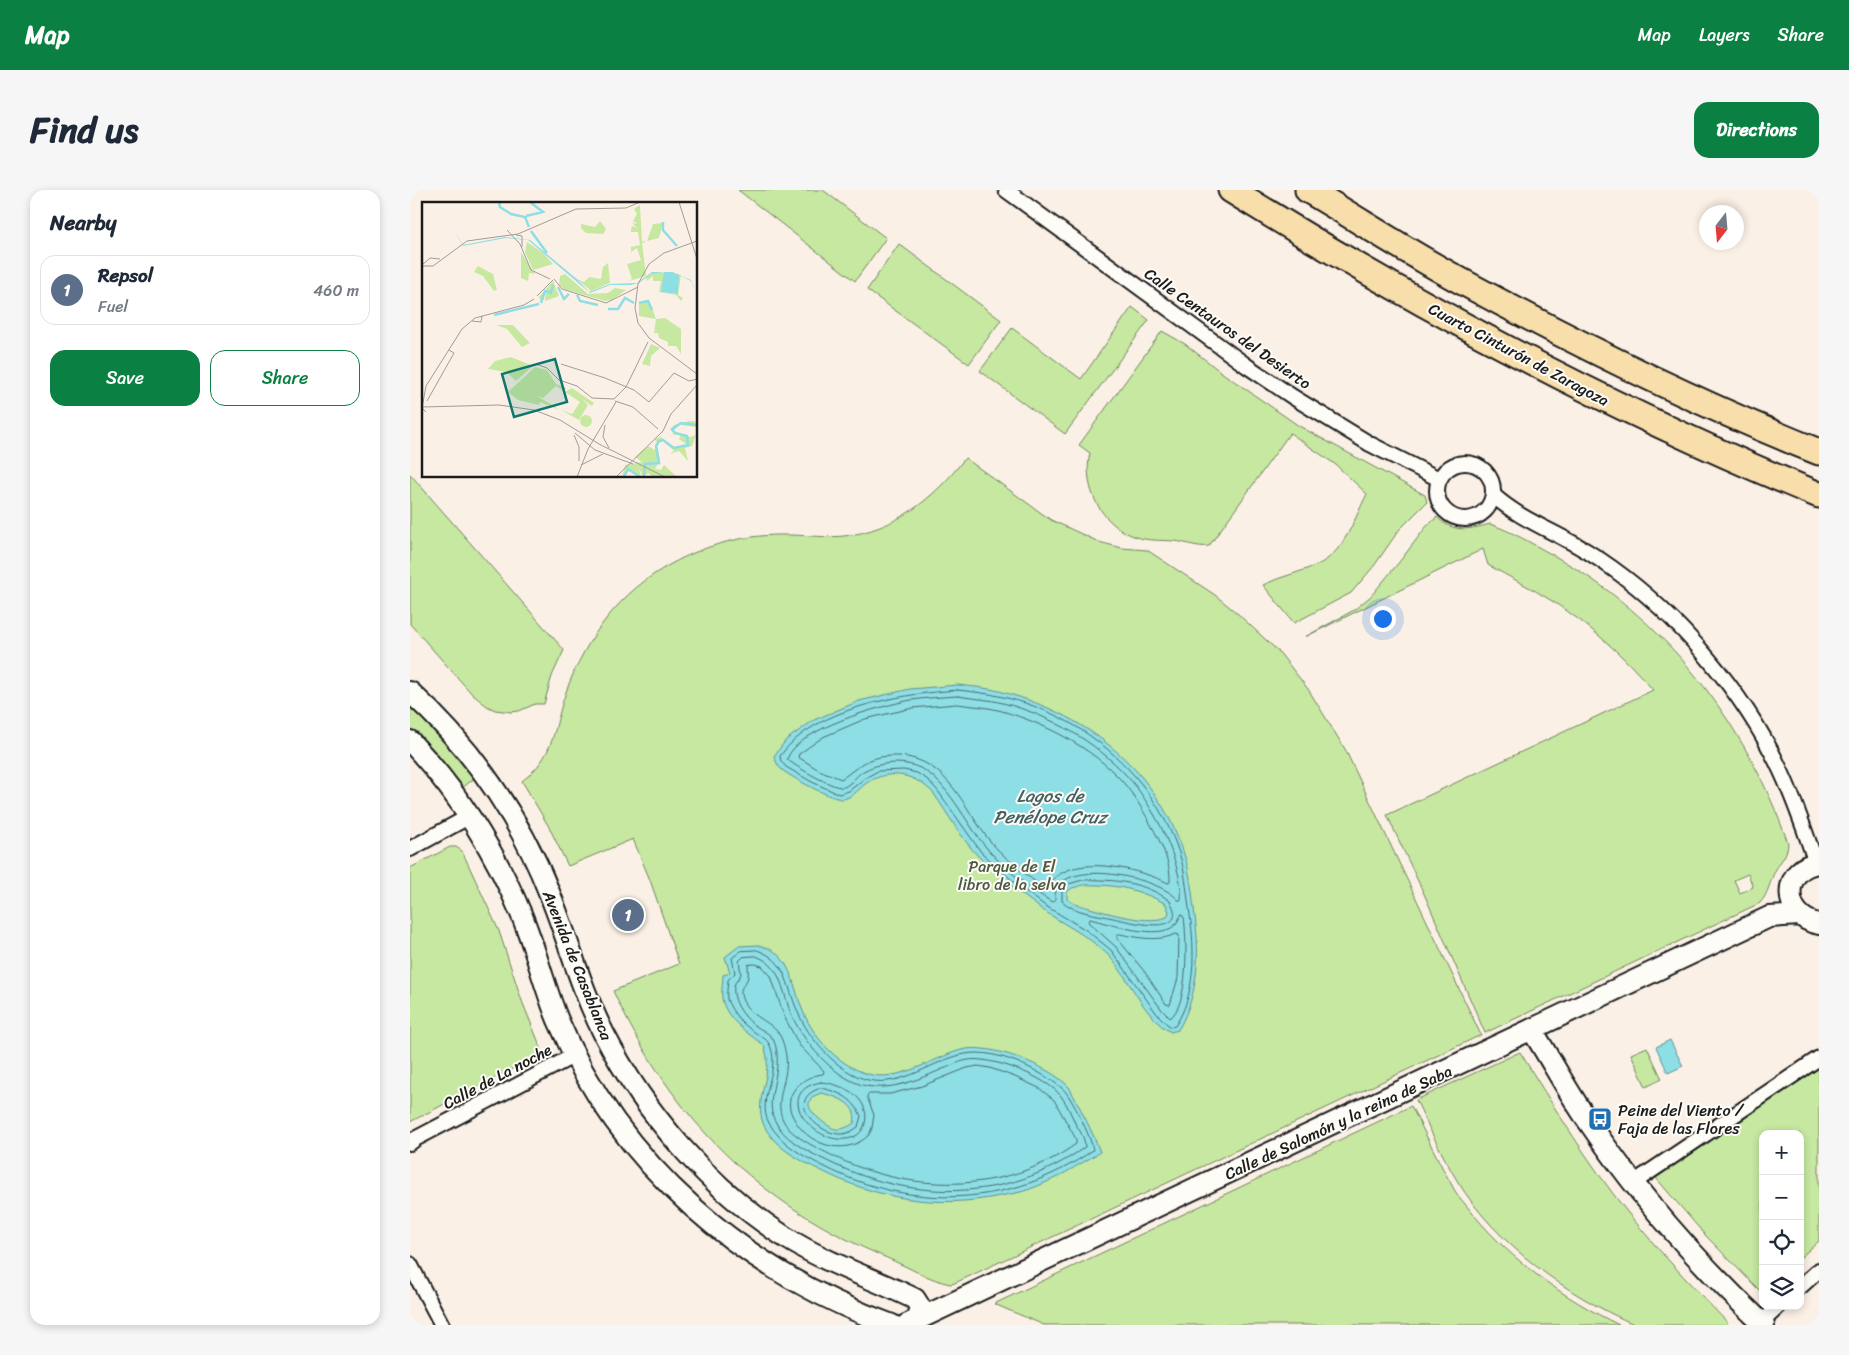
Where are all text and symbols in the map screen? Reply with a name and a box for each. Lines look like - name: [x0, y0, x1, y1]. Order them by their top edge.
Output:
- text: Map: [25, 14, 69, 56]
- text: Map: [1638, 19, 1671, 51]
- text: Layers: [1699, 19, 1750, 51]
- text: Share: [1778, 19, 1824, 51]
- text: Find us: [30, 99, 138, 161]
- button: Directions: [1694, 102, 1819, 158]
- inset map: [422, 202, 698, 478]
- text: Nearby: [50, 204, 116, 242]
- north arrow: [1699, 205, 1744, 250]
- text: Repsol: [98, 259, 153, 292]
- street label: Calle Centauros del Desierto: [1138, 260, 1317, 397]
- text: 1: [64, 276, 70, 305]
- text: 460 m: [313, 276, 359, 305]
- text: Fuel: [98, 292, 128, 321]
- street label: Cuarto Cinturón de Zaragoza: [1423, 294, 1615, 415]
- button: Save: [50, 350, 200, 406]
- button: Share: [210, 350, 360, 406]
- your location: [1370, 606, 1396, 632]
- water label: Lagos de Penélope Cruz: [993, 780, 1109, 833]
- park label: Parque de El libro de la selva: [958, 852, 1066, 899]
- street label: Avenida de Casablanca: [534, 885, 621, 1046]
- pin: 1: [612, 896, 644, 934]
- street label: Calle de La noche: [437, 1035, 557, 1117]
- street label: Calle de Salomón y la reina de Saba: [1219, 1057, 1457, 1188]
- place label: Peine del Viento / Faja de las Flores: [1618, 1096, 1745, 1143]
- bus stop icon: Peine del Viento / Faja de las Flores: [1587, 1106, 1613, 1132]
- map controls: [1759, 1130, 1804, 1310]
- button: +: [1759, 1130, 1804, 1175]
- button: −: [1759, 1175, 1804, 1220]
- button: locate: [1759, 1220, 1804, 1265]
- button: layers: [1759, 1265, 1804, 1310]

